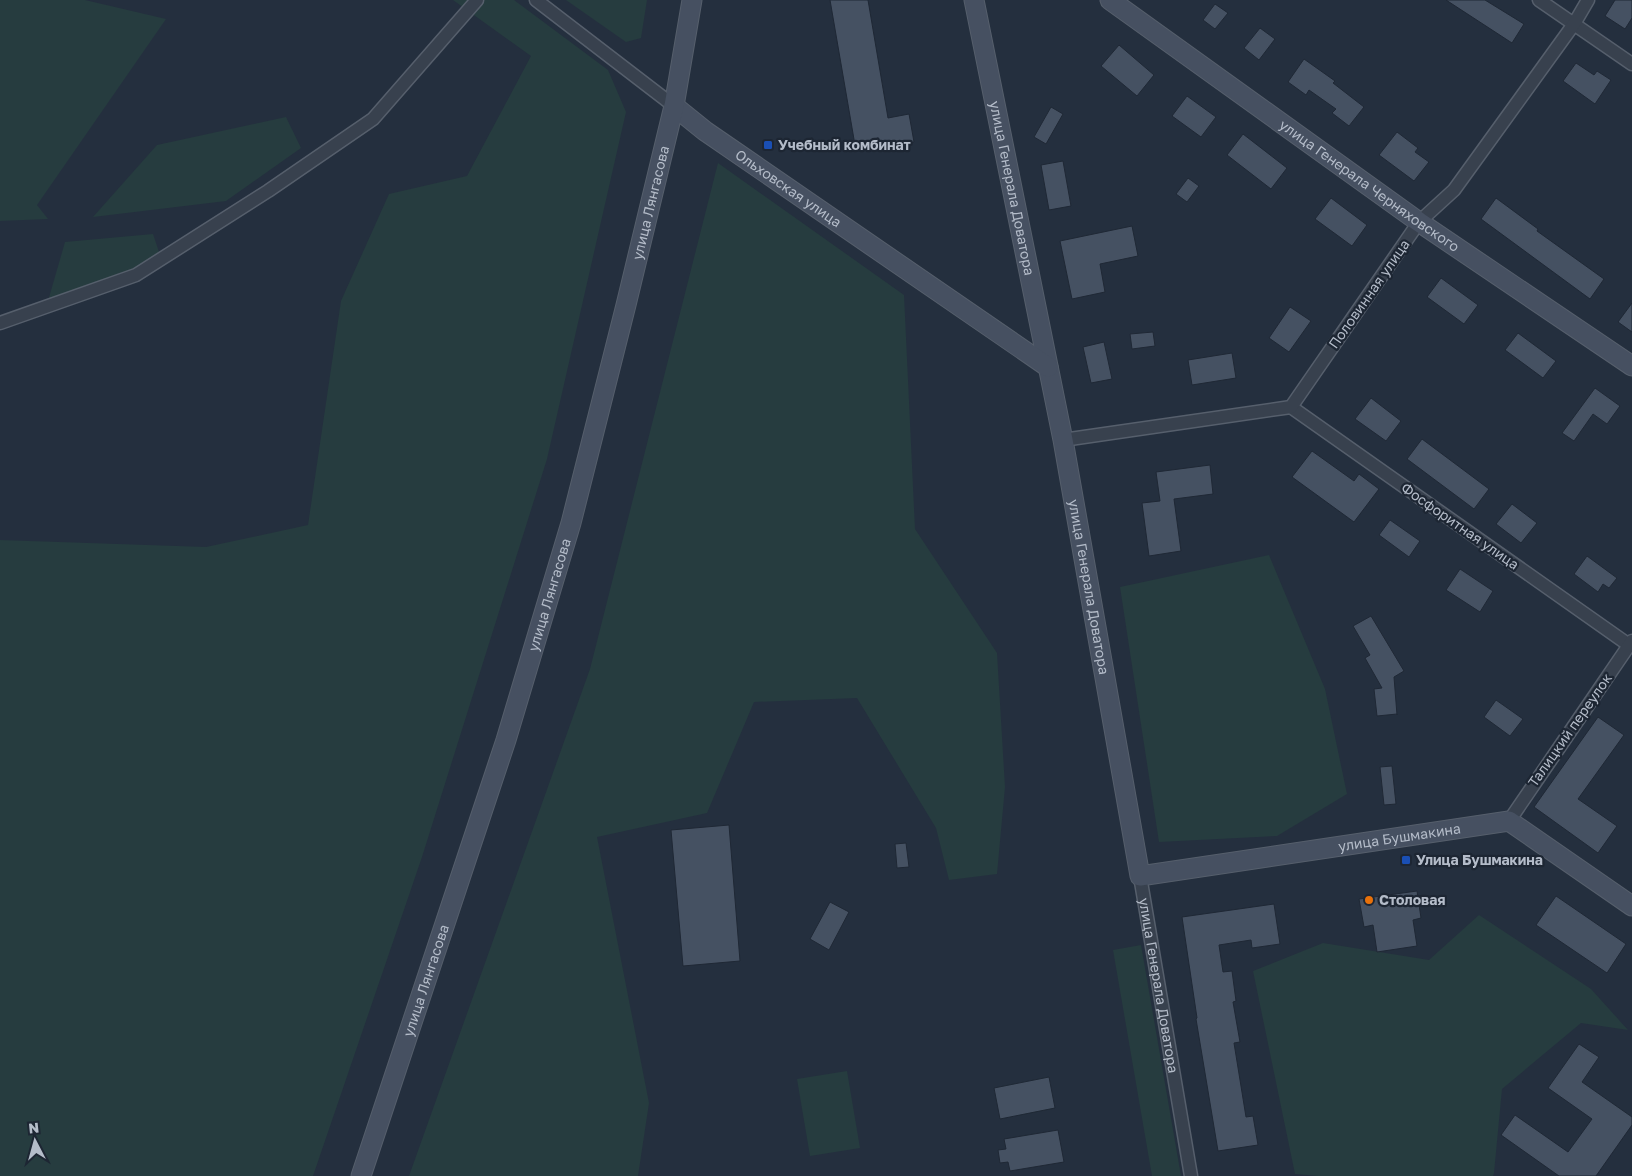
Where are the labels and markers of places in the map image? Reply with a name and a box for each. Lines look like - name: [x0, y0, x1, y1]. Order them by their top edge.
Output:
- place label: Учебный комбинат: [778, 136, 911, 153]
- marker: Учебный комбинат: [762, 139, 774, 151]
- place label: Улица Бушмакина: [1416, 851, 1543, 868]
- marker: Улица Бушмакина: [1400, 854, 1412, 866]
- place label: Столовая: [1379, 891, 1446, 908]
- marker: Столовая: [1363, 894, 1375, 906]

